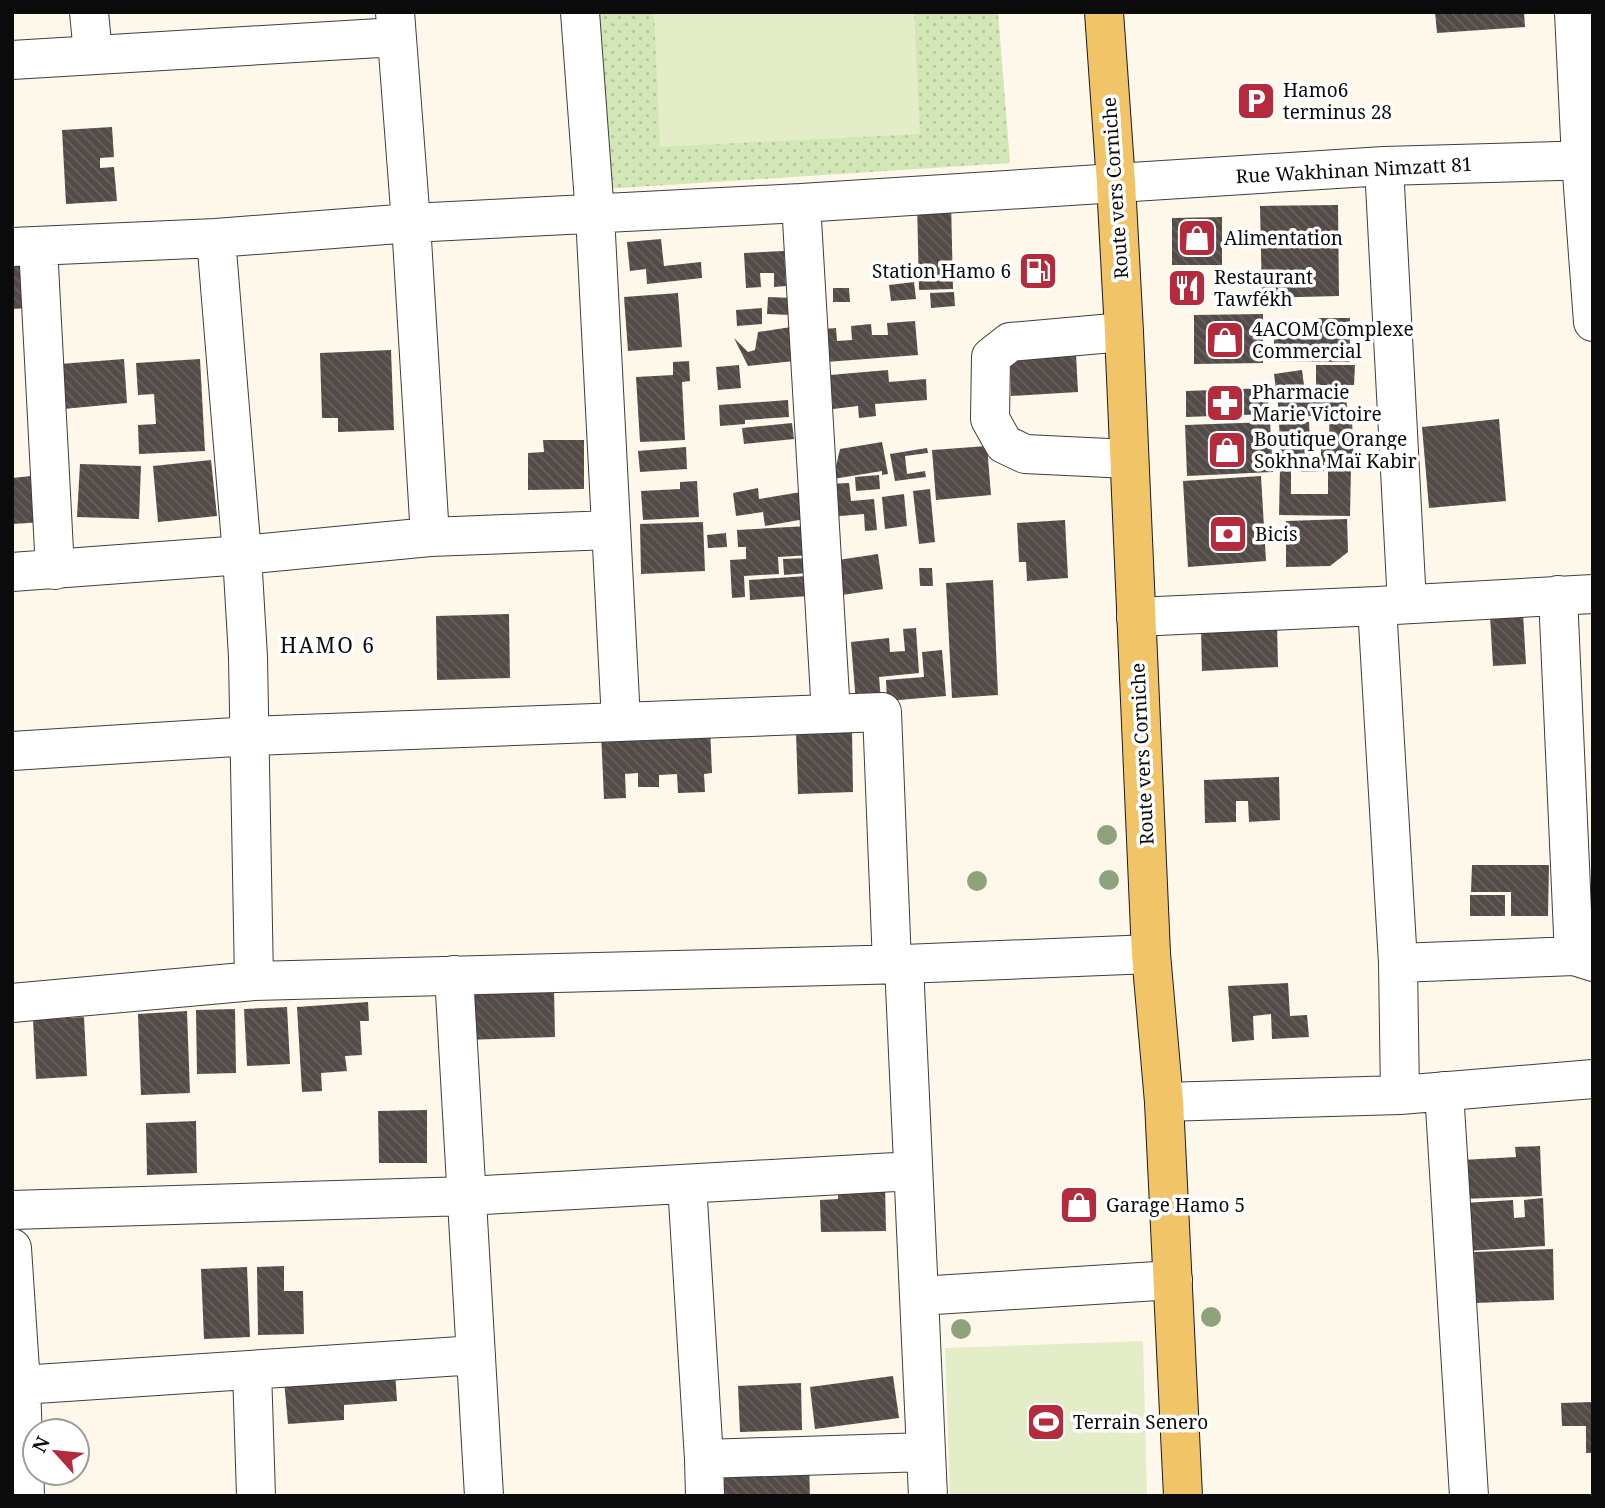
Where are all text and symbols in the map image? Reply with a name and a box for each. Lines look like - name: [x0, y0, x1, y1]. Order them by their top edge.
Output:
- place label: Hamo6 terminus 28: [1283, 77, 1392, 125]
- parking icon: Hamo6 terminus 28: [1235, 80, 1277, 122]
- street label: Route vers Corniche: [1096, 96, 1134, 280]
- street label: Rue Wakhinan Nimzatt 81: [1235, 151, 1473, 189]
- shop icon: Alimentation: [1176, 217, 1218, 259]
- place label: Alimentation: [1224, 225, 1343, 251]
- fuel station icon: Station Hamo 6: [1017, 250, 1059, 292]
- place label: Station Hamo 6: [872, 258, 1011, 284]
- place label: Restaurant Tawfékh: [1214, 264, 1313, 312]
- restaurant icon: Restaurant Tawfékh: [1166, 267, 1208, 309]
- place label: 4ACOM Complexe Commercial: [1252, 316, 1414, 364]
- shop icon: 4ACOM Complexe Commercial: [1204, 319, 1246, 361]
- place label: Pharmacie Marie Victoire: [1252, 379, 1382, 427]
- pharmacy icon: Pharmacie Marie Victoire: [1204, 382, 1246, 424]
- place label: Boutique Orange Sokhna Maï Kabir: [1254, 426, 1417, 474]
- shop icon: Boutique Orange Sokhna Maï Kabir: [1206, 429, 1248, 471]
- bank icon: Bicis: [1207, 513, 1249, 555]
- place label: Bicis: [1255, 521, 1298, 547]
- district label: HAMO 6: [280, 631, 376, 659]
- street label: Route vers Corniche: [1124, 662, 1160, 846]
- shop icon: Garage Hamo 5: [1058, 1184, 1100, 1226]
- place label: Garage Hamo 5: [1106, 1192, 1245, 1218]
- sports icon: Terrain Senero: [1025, 1401, 1067, 1443]
- place label: Terrain Senero: [1073, 1409, 1208, 1435]
- north arrow: [21, 1417, 91, 1487]
- text: N: [26, 1432, 56, 1457]

